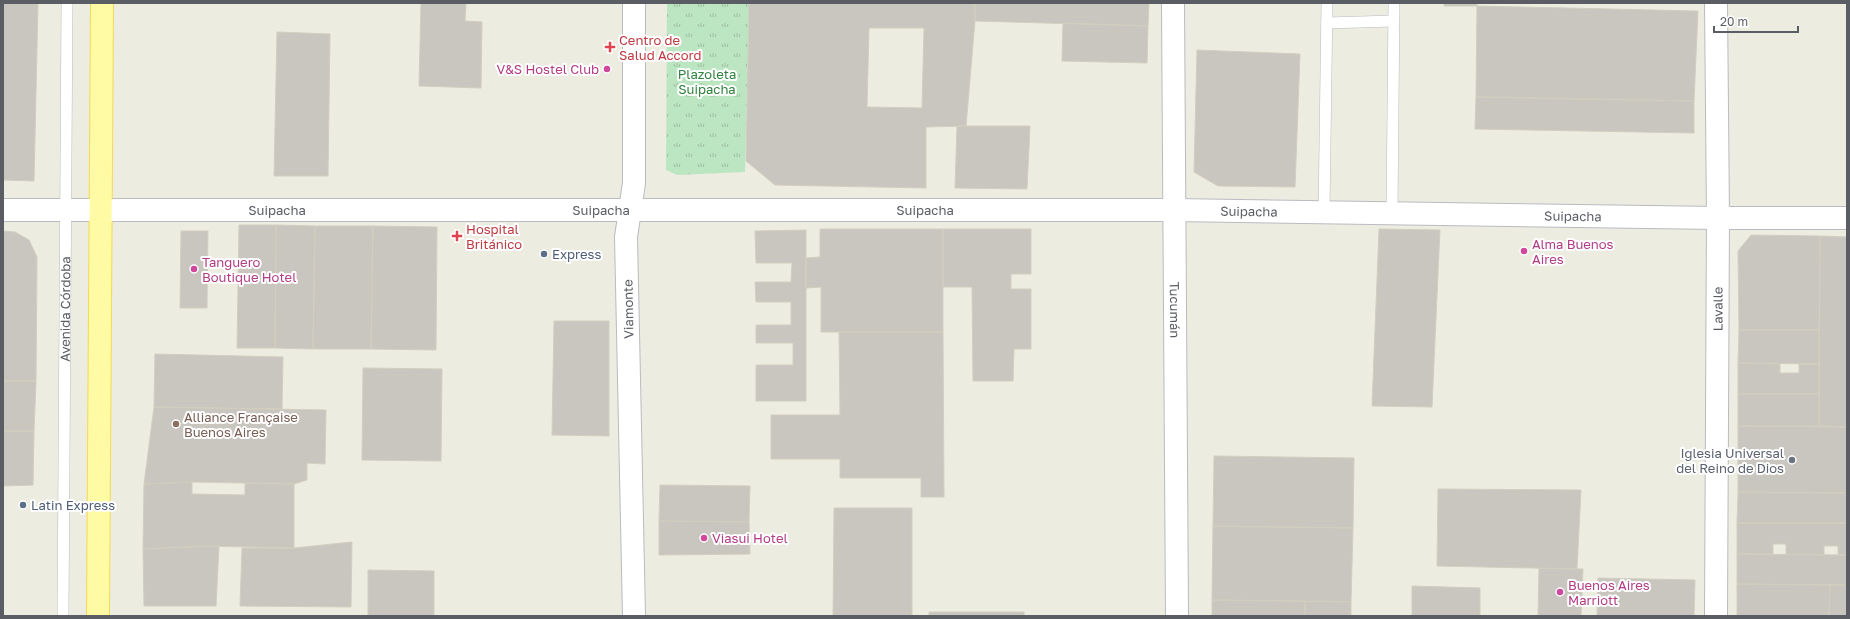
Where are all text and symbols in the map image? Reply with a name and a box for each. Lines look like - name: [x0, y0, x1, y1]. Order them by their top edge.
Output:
- scale bar: [1714, 8, 1798, 34]
- text: 20 m: [1720, 14, 1748, 29]
- place label: Centro de Salud Accord: [619, 32, 701, 63]
- marker: Centro de Salud Accord: [604, 41, 616, 53]
- place label: V&S Hostel Club: [496, 61, 599, 77]
- marker: V&S Hostel Club: [602, 64, 612, 74]
- park label: Plazoleta Suipacha: [678, 66, 736, 97]
- street label: Suipacha: [248, 202, 306, 218]
- street label: Suipacha: [572, 202, 630, 218]
- street label: Suipacha: [896, 202, 954, 218]
- street label: Suipacha: [1220, 203, 1278, 220]
- street label: Suipacha: [1544, 207, 1602, 224]
- place label: Hospital Británico: [466, 221, 522, 252]
- marker: Hospital Británico: [451, 230, 463, 242]
- place label: Alma Buenos Aires: [1532, 236, 1614, 267]
- place label: Express: [552, 246, 601, 262]
- marker: Alma Buenos Aires: [1519, 246, 1529, 256]
- marker: Express: [539, 249, 549, 259]
- place label: Tanguero Boutique Hotel: [202, 254, 296, 285]
- street label: Avenida Córdoba: [57, 256, 73, 362]
- marker: Tanguero Boutique Hotel: [189, 264, 199, 274]
- street label: Viamonte: [619, 279, 637, 339]
- street label: Tucumán: [1167, 282, 1183, 338]
- street label: Lavalle: [1709, 287, 1726, 331]
- place label: Alliance Française Buenos Aires: [184, 409, 298, 440]
- marker: Alliance Française Buenos Aires: [171, 419, 181, 429]
- place label: Iglesia Universal del Reino de Dios: [1676, 445, 1784, 476]
- marker: Iglesia Universal del Reino de Dios: [1787, 455, 1797, 465]
- place label: Latin Express: [31, 497, 115, 513]
- marker: Latin Express: [18, 500, 28, 510]
- place label: Viasui Hotel: [712, 530, 788, 546]
- marker: Viasui Hotel: [699, 533, 709, 543]
- place label: Buenos Aires Marriott: [1568, 577, 1650, 608]
- marker: Buenos Aires Marriott: [1555, 587, 1565, 597]

